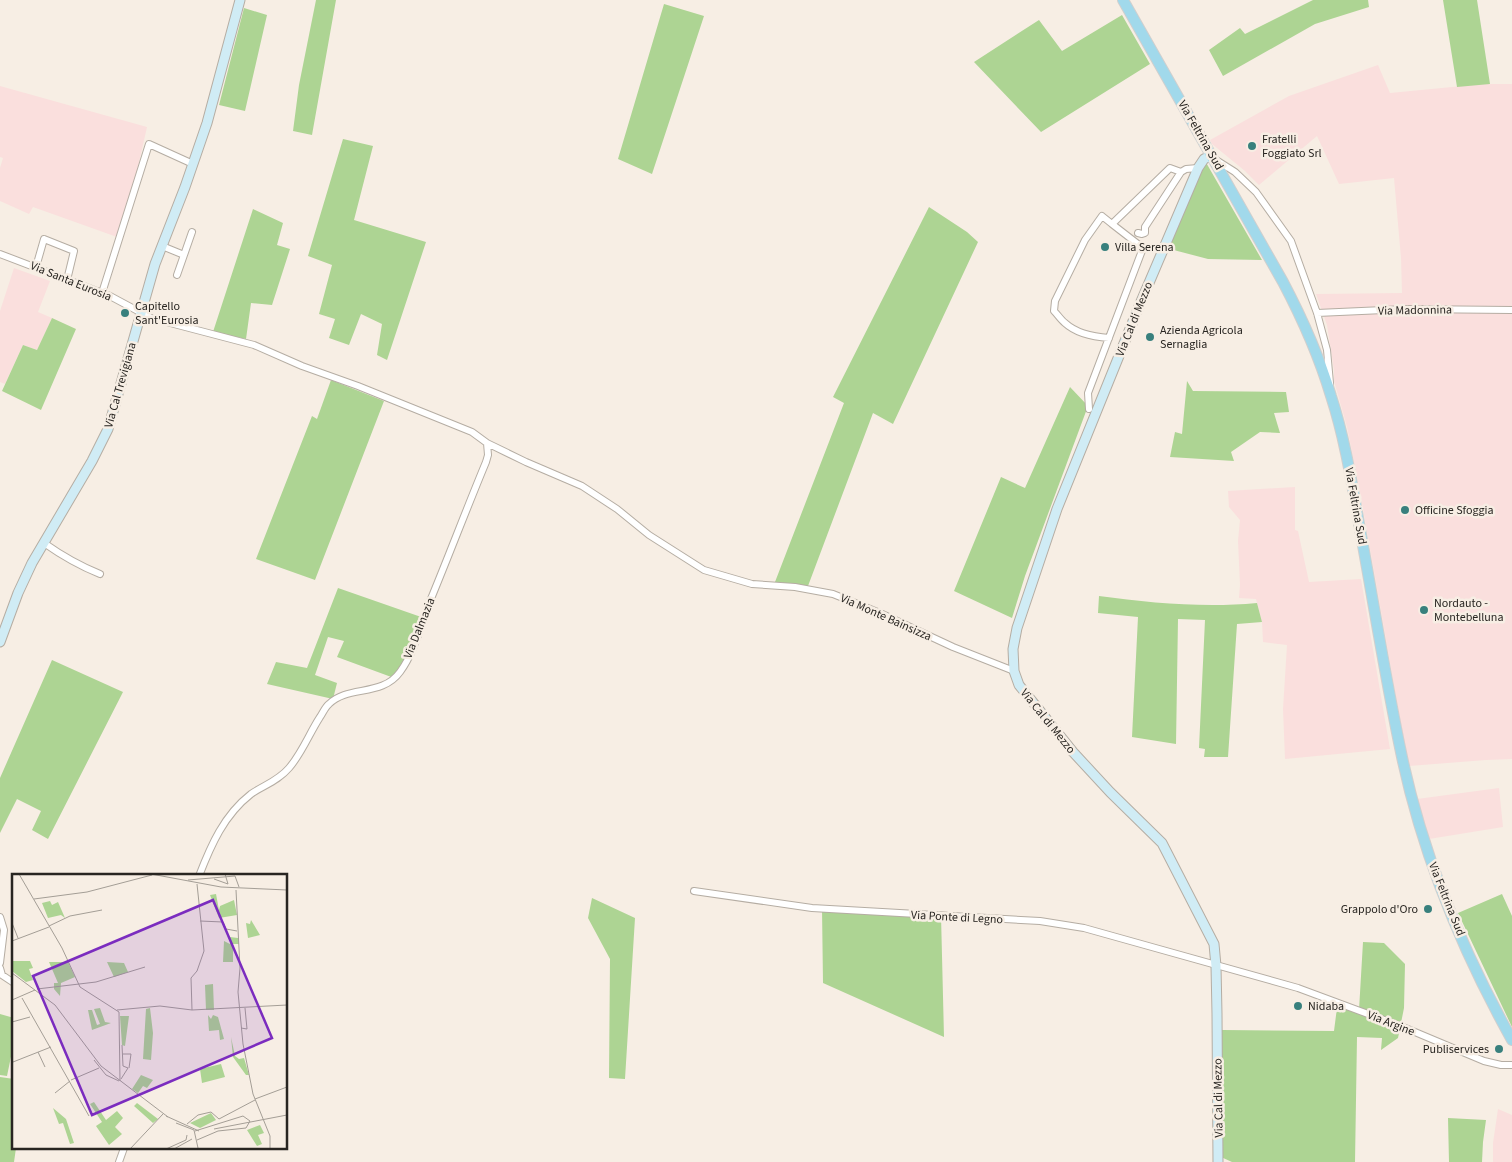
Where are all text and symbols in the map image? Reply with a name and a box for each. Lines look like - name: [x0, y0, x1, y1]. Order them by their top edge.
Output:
- street label: Via Feltrina Sud: [1174, 97, 1227, 173]
- place label: Fratelli Foggiato Srl: [1262, 131, 1322, 162]
- marker: Fratelli Foggiato Srl: [1246, 140, 1258, 152]
- place label: Villa Serena: [1115, 239, 1174, 256]
- marker: Villa Serena: [1099, 241, 1111, 253]
- street label: Via Santa Eurosia: [28, 257, 114, 306]
- street label: Via Cal di Mezzo: [1112, 279, 1157, 359]
- place label: Capitello Sant'Eurosia: [135, 298, 198, 329]
- street label: Via Madonnina: [1378, 301, 1452, 320]
- marker: Capitello Sant'Eurosia: [119, 307, 131, 319]
- place label: Azienda Agricola Sernaglia: [1160, 322, 1243, 353]
- marker: Azienda Agricola Sernaglia: [1144, 331, 1156, 343]
- street label: Via Cal Trevigiana: [100, 340, 141, 430]
- street label: Via Feltrina Sud: [1340, 466, 1371, 546]
- place label: Officine Sfoggia: [1415, 502, 1494, 519]
- marker: Officine Sfoggia: [1399, 504, 1411, 516]
- street label: Via Monte Bainsizza: [837, 590, 934, 645]
- street label: Via Dalmazia: [400, 595, 439, 661]
- place label: Nordauto - Montebelluna: [1434, 595, 1503, 626]
- marker: Nordauto - Montebelluna: [1418, 604, 1430, 616]
- street label: Via Cal di Mezzo: [1016, 685, 1079, 757]
- street label: Via Feltrina Sud: [1424, 860, 1469, 939]
- inset map: [12, 874, 288, 1150]
- place label: Grappolo d'Oro: [1341, 901, 1418, 918]
- marker: Grappolo d'Oro: [1422, 903, 1434, 915]
- street label: Via Ponte di Legno: [911, 907, 1003, 928]
- place label: Nidaba: [1308, 998, 1344, 1015]
- marker: Nidaba: [1292, 1000, 1304, 1012]
- street label: Via Argine: [1365, 1007, 1417, 1040]
- place label: Publiservices: [1423, 1041, 1489, 1058]
- marker: Publiservices: [1493, 1043, 1505, 1055]
- street label: Via Cal di Mezzo: [1209, 1058, 1228, 1138]

